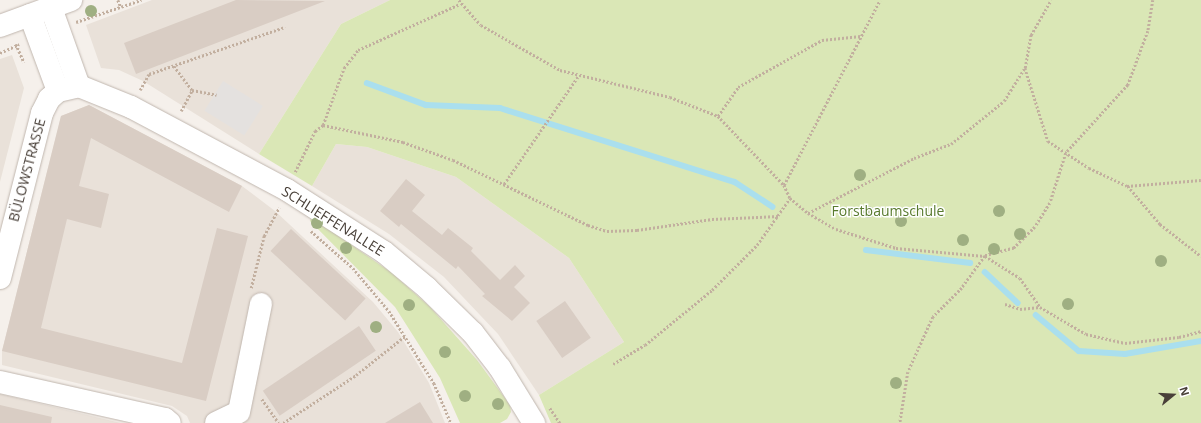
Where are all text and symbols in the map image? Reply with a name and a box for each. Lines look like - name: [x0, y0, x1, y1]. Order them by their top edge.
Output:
- street label: BÜLOWSTRASSE: [5, 116, 49, 224]
- street label: SCHLIEFFENALLEE: [279, 183, 387, 259]
- park label: Forstbaumschule: [832, 203, 944, 219]
- north arrow: [1153, 375, 1193, 415]
- text: N: [1176, 385, 1193, 398]

